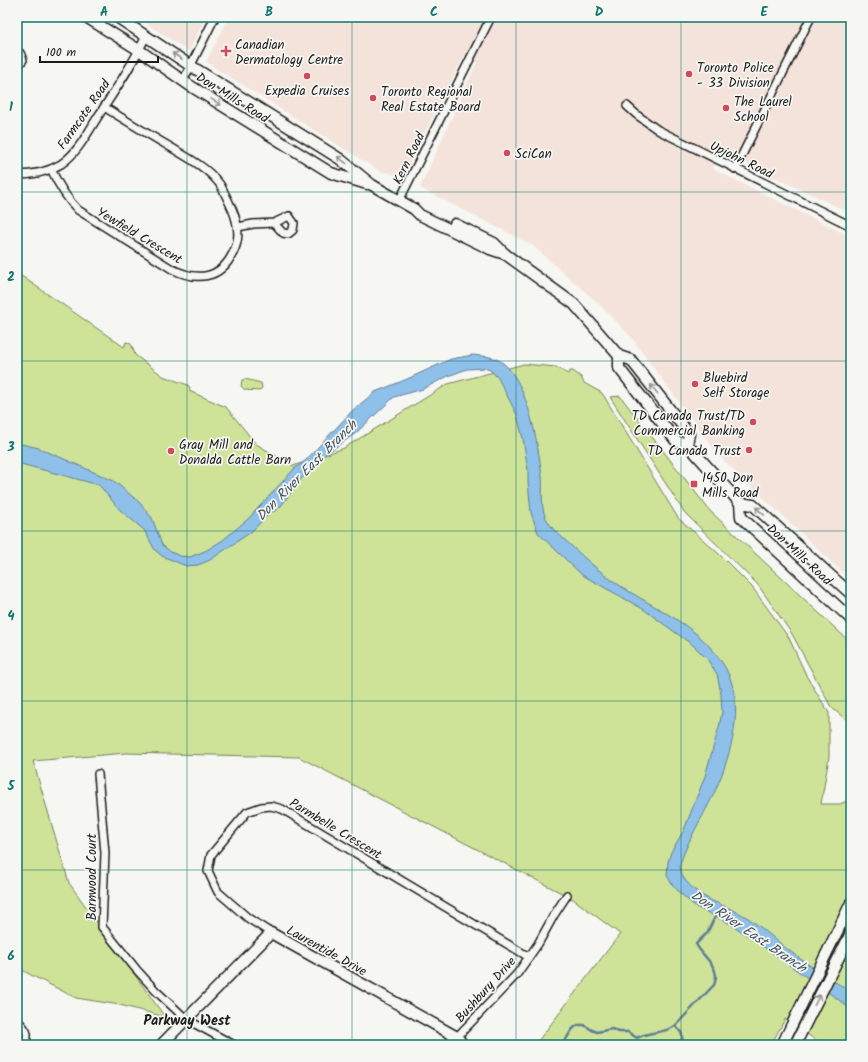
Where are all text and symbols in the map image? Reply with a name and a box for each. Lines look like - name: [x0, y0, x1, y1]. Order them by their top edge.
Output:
- text: A: [100, 2, 108, 23]
- text: B: [265, 2, 273, 23]
- text: C: [430, 2, 438, 23]
- text: D: [595, 2, 604, 23]
- text: E: [760, 2, 768, 23]
- place label: Canadian Dermatology Centre: [235, 35, 343, 71]
- scale bar: [40, 38, 158, 64]
- text: 100 m: [46, 43, 77, 62]
- marker: Canadian Dermatology Centre: [220, 45, 232, 57]
- one-way arrow: [171, 52, 183, 60]
- place label: Toronto Police - 33 Division: [697, 58, 774, 94]
- street label: Don Mills Road: [191, 67, 273, 129]
- marker: Toronto Police - 33 Division: [684, 69, 694, 79]
- marker: Expedia Cruises: [302, 71, 312, 81]
- street label: Farmcote Road: [52, 75, 116, 154]
- place label: Expedia Cruises: [265, 81, 350, 102]
- place label: Toronto Regional Real Estate Board: [381, 82, 481, 118]
- place label: The Laurel School: [734, 92, 792, 128]
- marker: Toronto Regional Real Estate Board: [368, 93, 378, 103]
- text: 1: [9, 97, 13, 118]
- one-way arrow: [210, 98, 222, 106]
- marker: The Laurel School: [721, 103, 731, 113]
- street label: Kern Road: [388, 128, 431, 188]
- street label: Upjohn Road: [706, 136, 777, 185]
- place label: SciCan: [515, 144, 552, 165]
- marker: SciCan: [502, 148, 512, 158]
- one-way arrow: [336, 156, 347, 165]
- street label: Yewfield Crescent: [92, 202, 187, 271]
- text: 2: [7, 267, 15, 288]
- place label: Bluebird Self Storage: [703, 368, 769, 404]
- marker: Bluebird Self Storage: [690, 379, 700, 389]
- one-way arrow: [650, 384, 658, 395]
- place label: TD Canada Trust/TD Commercial Banking: [632, 406, 745, 442]
- water label: Don River East Branch: [251, 414, 363, 526]
- marker: TD Canada Trust/TD Commercial Banking: [748, 417, 758, 427]
- place label: Gray Mill and Donalda Cattle Barn: [179, 435, 291, 471]
- text: 3: [6, 437, 15, 458]
- place label: TD Canada Trust: [648, 441, 742, 462]
- marker: TD Canada Trust: [744, 445, 754, 455]
- marker: Gray Mill and Donalda Cattle Barn: [166, 446, 176, 456]
- place label: 1450 Don Mills Road: [702, 468, 759, 504]
- marker: 1450 Don Mills Road: [689, 479, 699, 489]
- one-way arrow: [755, 507, 765, 516]
- street label: Don Mills Road: [761, 519, 837, 591]
- text: 4: [7, 606, 15, 627]
- text: 5: [7, 776, 16, 797]
- street label: Parmbelle Crescent: [285, 793, 386, 866]
- street label: Barnwood Court: [82, 832, 103, 921]
- water label: Don River East Branch: [686, 885, 812, 980]
- street label: Laurentide Drive: [282, 920, 371, 982]
- text: 6: [7, 946, 15, 967]
- street label: Bushbury Drive: [451, 952, 522, 1028]
- one-way arrow: [814, 995, 822, 1007]
- district label: Parkway West: [143, 1010, 231, 1032]

